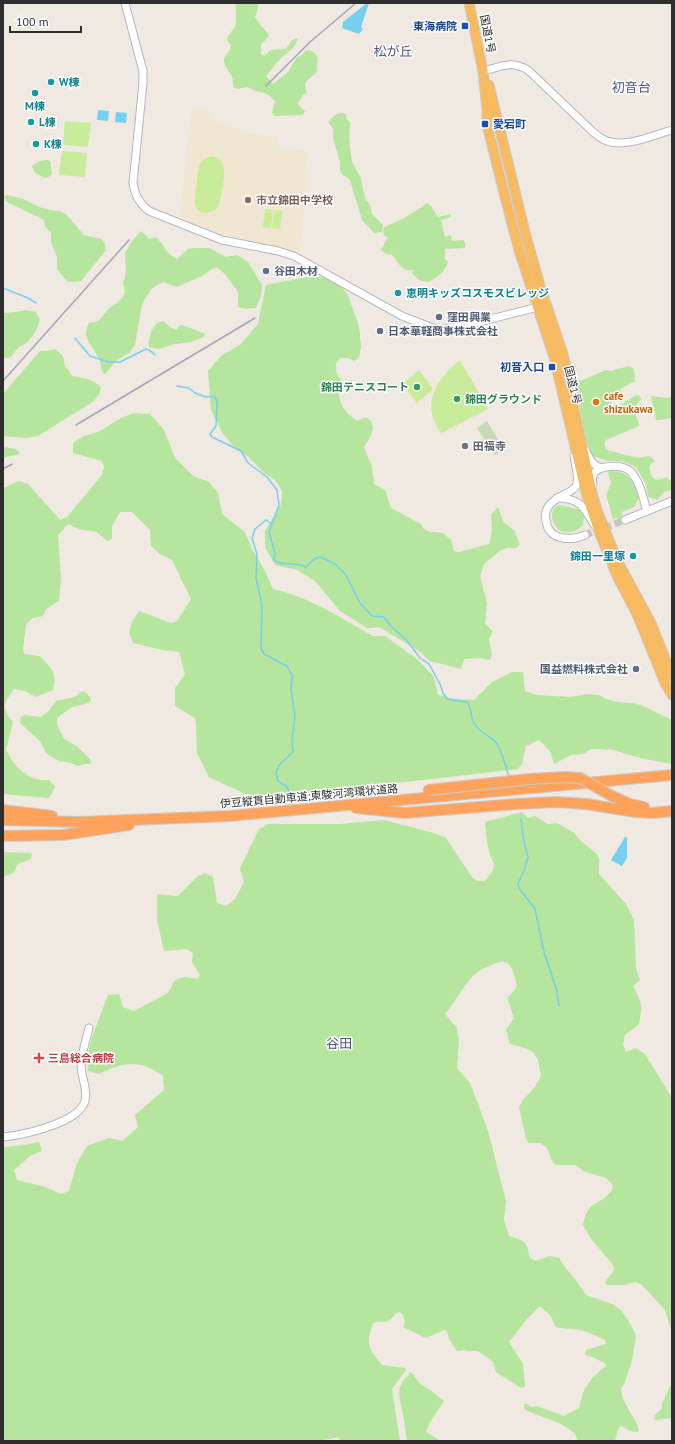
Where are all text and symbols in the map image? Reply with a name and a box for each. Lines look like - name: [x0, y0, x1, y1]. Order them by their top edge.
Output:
- scale bar: [10, 8, 81, 34]
- text: 100 m: [16, 14, 49, 29]
- street label: 国道1号: [477, 14, 499, 54]
- place label: 東海病院: [413, 19, 457, 33]
- marker: 東海病院: [460, 21, 470, 31]
- district label: 松が丘: [373, 43, 413, 60]
- place label: W棟: [59, 75, 79, 89]
- marker: W棟: [46, 77, 56, 87]
- district label: 初音台: [611, 79, 651, 96]
- marker: M棟: [30, 88, 40, 98]
- place label: M棟: [25, 99, 45, 113]
- place label: L棟: [39, 115, 56, 129]
- marker: L棟: [26, 117, 36, 127]
- place label: 愛宕町: [493, 117, 526, 131]
- marker: 愛宕町: [480, 119, 490, 129]
- place label: K棟: [44, 137, 62, 151]
- marker: K棟: [31, 139, 41, 149]
- place label: 市立錦田中学校: [256, 193, 333, 207]
- marker: 市立錦田中学校: [243, 195, 253, 205]
- place label: 谷田木材: [274, 264, 318, 278]
- marker: 谷田木材: [261, 266, 271, 276]
- place label: 恵明キッズコスモスビレッジ: [406, 286, 549, 300]
- marker: 恵明キッズコスモスビレッジ: [393, 288, 403, 298]
- place label: 窪田興業: [447, 310, 491, 324]
- marker: 窪田興業: [434, 312, 444, 322]
- place label: 日本華軽商事株式会社: [388, 324, 498, 338]
- marker: 日本華軽商事株式会社: [375, 326, 385, 336]
- place label: 初音入口: [500, 360, 544, 374]
- marker: 初音入口: [547, 362, 557, 372]
- street label: 国道1号: [561, 364, 585, 406]
- place label: 錦田テニスコート: [321, 380, 409, 394]
- marker: 錦田テニスコート: [412, 382, 422, 392]
- place label: cafe shizukawa: [604, 389, 653, 416]
- place label: 錦田グラウンド: [465, 392, 542, 406]
- marker: 錦田グラウンド: [452, 394, 462, 404]
- marker: cafe shizukawa: [591, 397, 601, 407]
- place label: 田福寺: [473, 439, 506, 453]
- marker: 田福寺: [460, 441, 470, 451]
- place label: 錦田一里塚: [570, 549, 626, 563]
- marker: 錦田一里塚: [628, 551, 638, 561]
- place label: 国益燃料株式会社: [540, 662, 628, 676]
- marker: 国益燃料株式会社: [631, 664, 641, 674]
- street label: 伊豆縦貫自動車道;東駿河湾環状道路: [219, 781, 399, 811]
- district label: 谷田: [326, 1035, 352, 1052]
- place label: 三島総合病院: [48, 1051, 114, 1065]
- marker: 三島総合病院: [33, 1052, 45, 1064]

